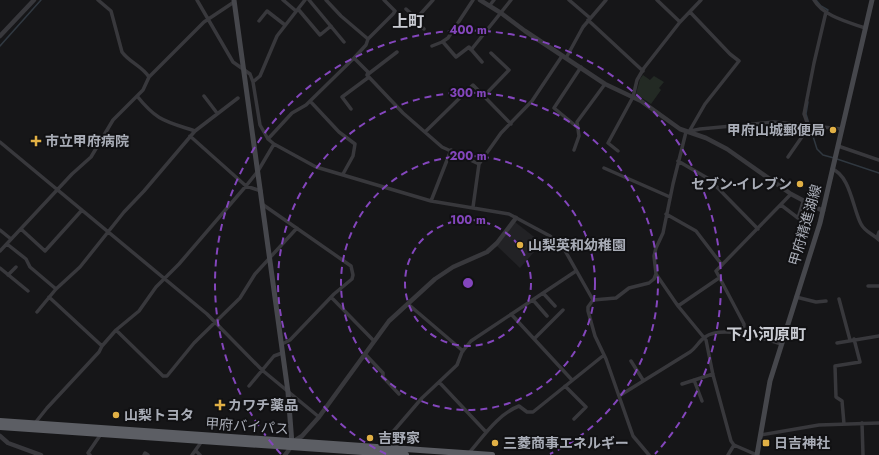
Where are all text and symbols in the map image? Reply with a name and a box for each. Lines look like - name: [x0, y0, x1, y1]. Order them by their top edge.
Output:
- district label: 上町: [392, 10, 424, 33]
- text: 400 m: [449, 21, 487, 39]
- text: 300 m: [450, 84, 487, 102]
- place label: 甲府山城郵便局: [727, 120, 825, 140]
- marker: 甲府山城郵便局: [828, 125, 838, 135]
- place label: 市立甲府病院: [45, 131, 129, 151]
- marker: 市立甲府病院: [30, 135, 42, 147]
- text: 200 m: [449, 147, 487, 165]
- place label: セブン-イレブン: [691, 174, 792, 194]
- marker: セブン-イレブン: [795, 179, 805, 189]
- street label: 甲府精進湖線: [784, 182, 826, 268]
- text: 100 m: [450, 211, 486, 229]
- place label: 山梨英和幼稚園: [528, 235, 626, 255]
- marker: 山梨英和幼稚園: [515, 240, 525, 250]
- centre of rings: [461, 276, 475, 290]
- district label: 下小河原町: [726, 323, 806, 346]
- place label: カワチ薬品: [228, 395, 298, 415]
- marker: カワチ薬品: [215, 400, 225, 410]
- place label: 山梨トヨタ: [124, 405, 194, 425]
- marker: 山梨トヨタ: [111, 410, 121, 420]
- street label: 甲府バイパス: [205, 413, 289, 439]
- place label: 吉野家: [378, 428, 420, 448]
- marker: 吉野家: [365, 433, 375, 443]
- place label: 三菱商事エネルギー: [503, 433, 629, 453]
- place label: 日吉神社: [774, 433, 830, 453]
- marker: 三菱商事エネルギー: [490, 438, 500, 448]
- marker: 日吉神社: [761, 438, 771, 448]

